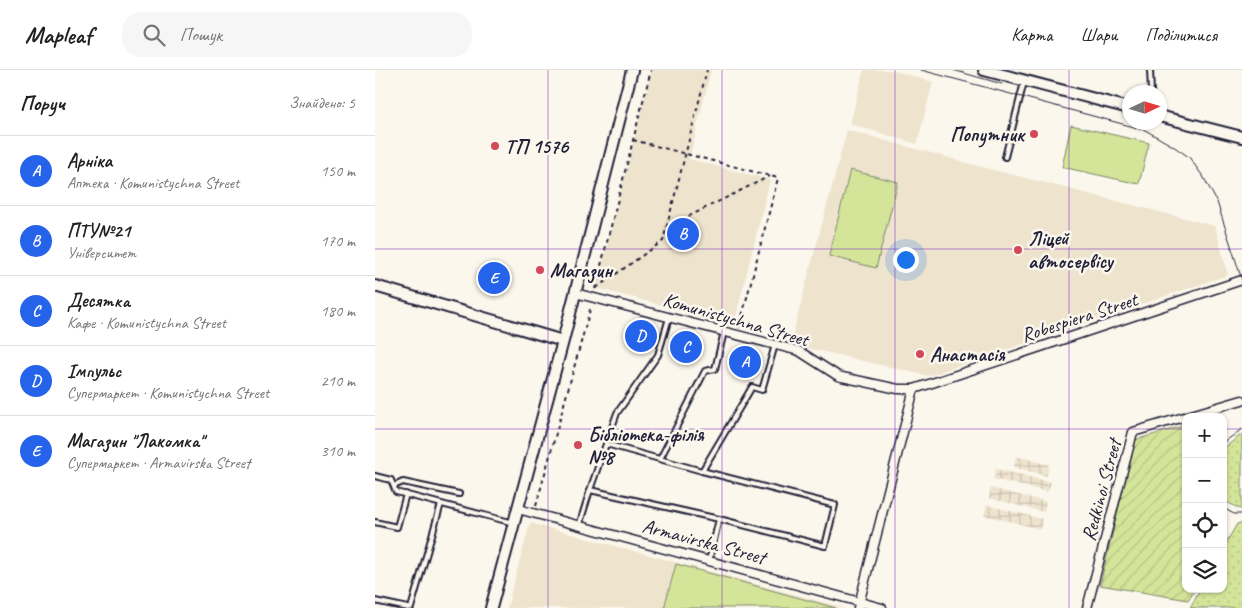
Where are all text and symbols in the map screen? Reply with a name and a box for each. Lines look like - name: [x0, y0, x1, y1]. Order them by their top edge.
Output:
- search box: [122, 12, 472, 57]
- text: Mapleaf: [25, 20, 92, 50]
- icon: search: [140, 21, 168, 49]
- text: Пошук: [180, 23, 222, 47]
- text: Карта: [1011, 24, 1052, 46]
- text: Шари: [1080, 24, 1117, 46]
- text: Поділитися: [1145, 24, 1217, 46]
- north arrow: [1122, 85, 1167, 130]
- text: Поруч: [20, 90, 65, 116]
- text: Знайдено: 5: [289, 93, 355, 113]
- place label: Попутник: [950, 122, 1026, 148]
- marker: Попутник: [1028, 128, 1040, 140]
- place label: ТП 1576: [505, 134, 570, 159]
- marker: ТП 1576: [489, 140, 501, 152]
- text: Арніка: [67, 149, 112, 173]
- text: A: [32, 161, 40, 181]
- text: 150 m: [321, 161, 355, 181]
- text: Аптека · Komunistychna Street: [67, 173, 239, 193]
- pin: B: [667, 215, 699, 253]
- text: ПТУ№21: [67, 219, 130, 243]
- place label: Ліцей автосервісу: [1028, 226, 1115, 274]
- text: B: [32, 231, 40, 251]
- text: 170 m: [321, 231, 355, 251]
- text: Університет: [67, 243, 136, 263]
- marker: Ліцей автосервісу: [1012, 244, 1024, 256]
- your location: [893, 247, 919, 273]
- place label: Магазин: [550, 258, 614, 284]
- pin: E: [478, 259, 510, 297]
- marker: Магазин: [534, 264, 546, 276]
- street label: Robespiera Street: [1018, 286, 1143, 348]
- street label: Komunistychna Street: [660, 287, 814, 353]
- text: Десятка: [67, 289, 130, 313]
- text: C: [32, 301, 40, 321]
- text: 180 m: [321, 301, 355, 321]
- text: Кафе · Komunistychna Street: [67, 313, 226, 333]
- pin: D: [625, 317, 657, 355]
- pin: C: [670, 328, 702, 366]
- place label: Анастасія: [930, 342, 1006, 367]
- pin: A: [729, 343, 761, 381]
- marker: Анастасія: [914, 348, 926, 360]
- text: Імпульс: [67, 359, 121, 383]
- text: D: [31, 371, 41, 391]
- text: 210 m: [321, 371, 355, 391]
- text: Супермаркет · Komunistychna Street: [67, 383, 269, 403]
- map controls: [1182, 413, 1227, 593]
- button: +: [1182, 413, 1227, 458]
- place label: Бібліотека-філія №8: [588, 422, 705, 470]
- text: Магазин "Лакомка": [67, 429, 204, 453]
- street label: Redkinoi Street: [1076, 433, 1128, 544]
- marker: Бібліотека-філія №8: [572, 439, 584, 451]
- text: E: [32, 441, 40, 461]
- text: 310 m: [321, 441, 355, 461]
- text: Супермаркет · Armavirska Street: [67, 453, 250, 473]
- button: −: [1182, 458, 1227, 503]
- button: locate: [1182, 503, 1227, 548]
- street label: Armavirska Street: [640, 513, 771, 571]
- button: layers: [1182, 548, 1227, 593]

